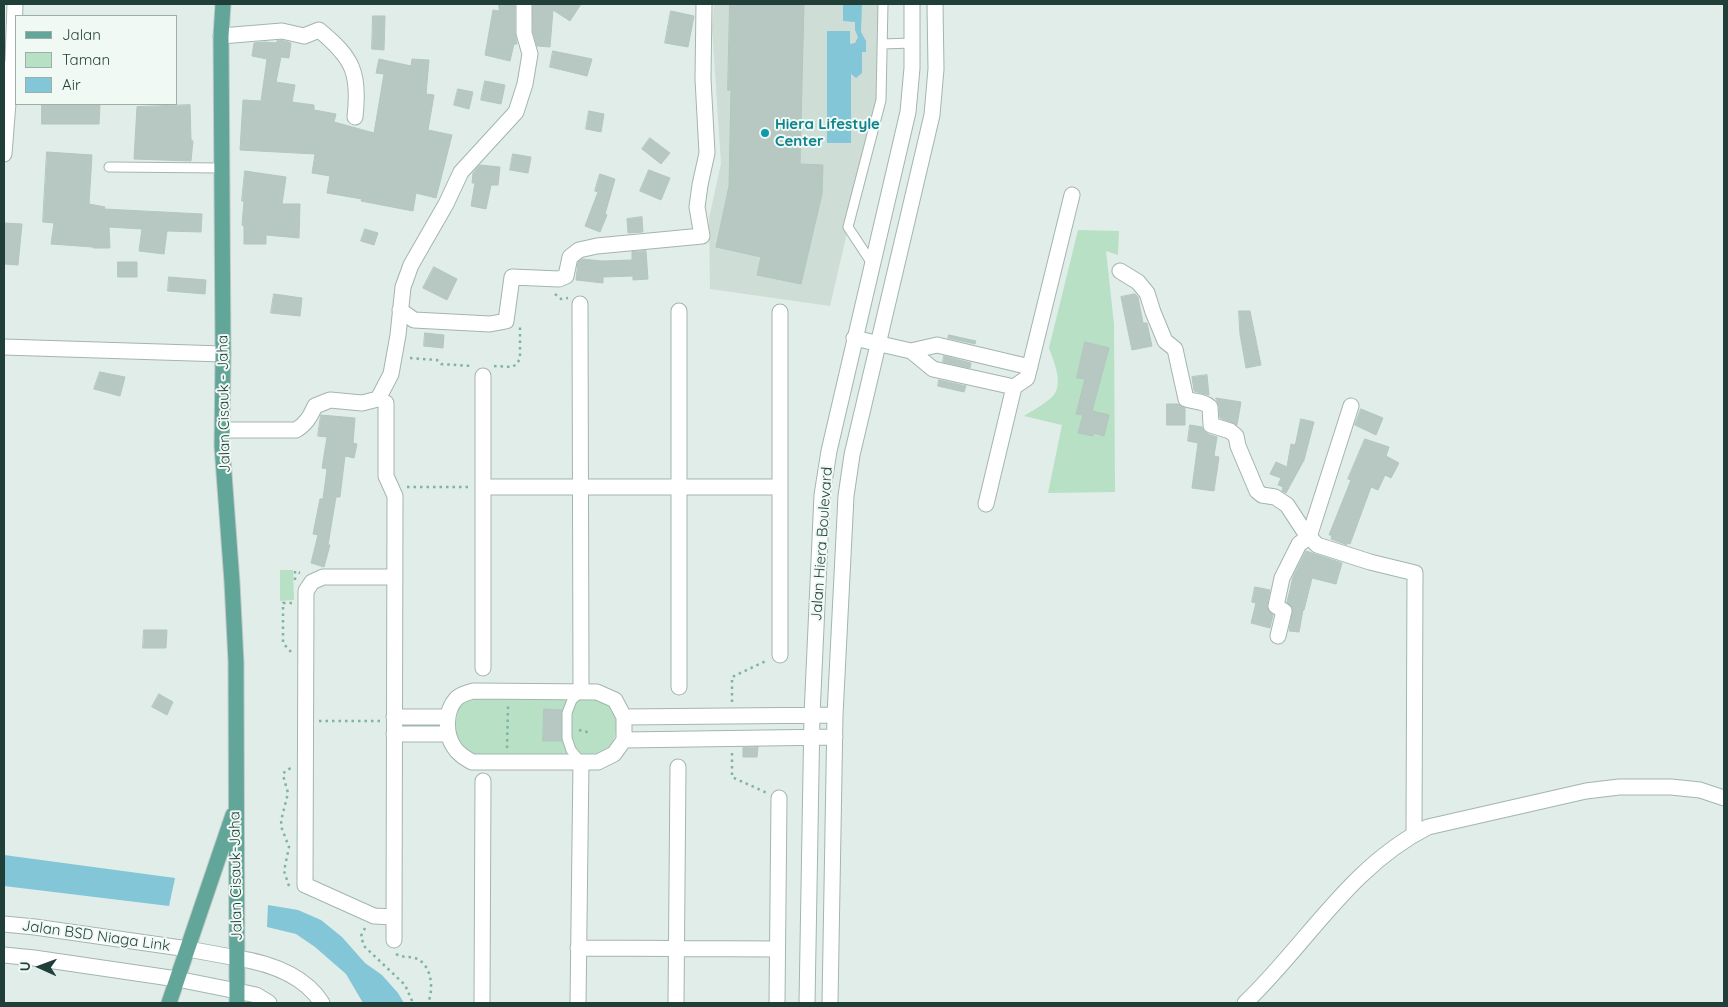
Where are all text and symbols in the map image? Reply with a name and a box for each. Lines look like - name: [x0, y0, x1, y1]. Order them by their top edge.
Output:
- legend: [15, 15, 178, 105]
- text: Jalan: [62, 25, 101, 44]
- text: Taman: [62, 50, 110, 69]
- text: Air: [62, 75, 81, 94]
- place label: Hiera Lifestyle Center: [775, 115, 880, 150]
- marker: Hiera Lifestyle Center: [759, 127, 771, 139]
- street label: Jalan Cisauk - Jaha: [214, 335, 234, 473]
- street label: Jalan Hiera Boulevard: [808, 466, 836, 622]
- street label: Jalan Cisauk-Jaha: [226, 811, 246, 941]
- street label: Jalan BSD Niaga Link: [21, 917, 171, 955]
- north arrow: [15, 942, 65, 992]
- text: U: [16, 961, 34, 972]

